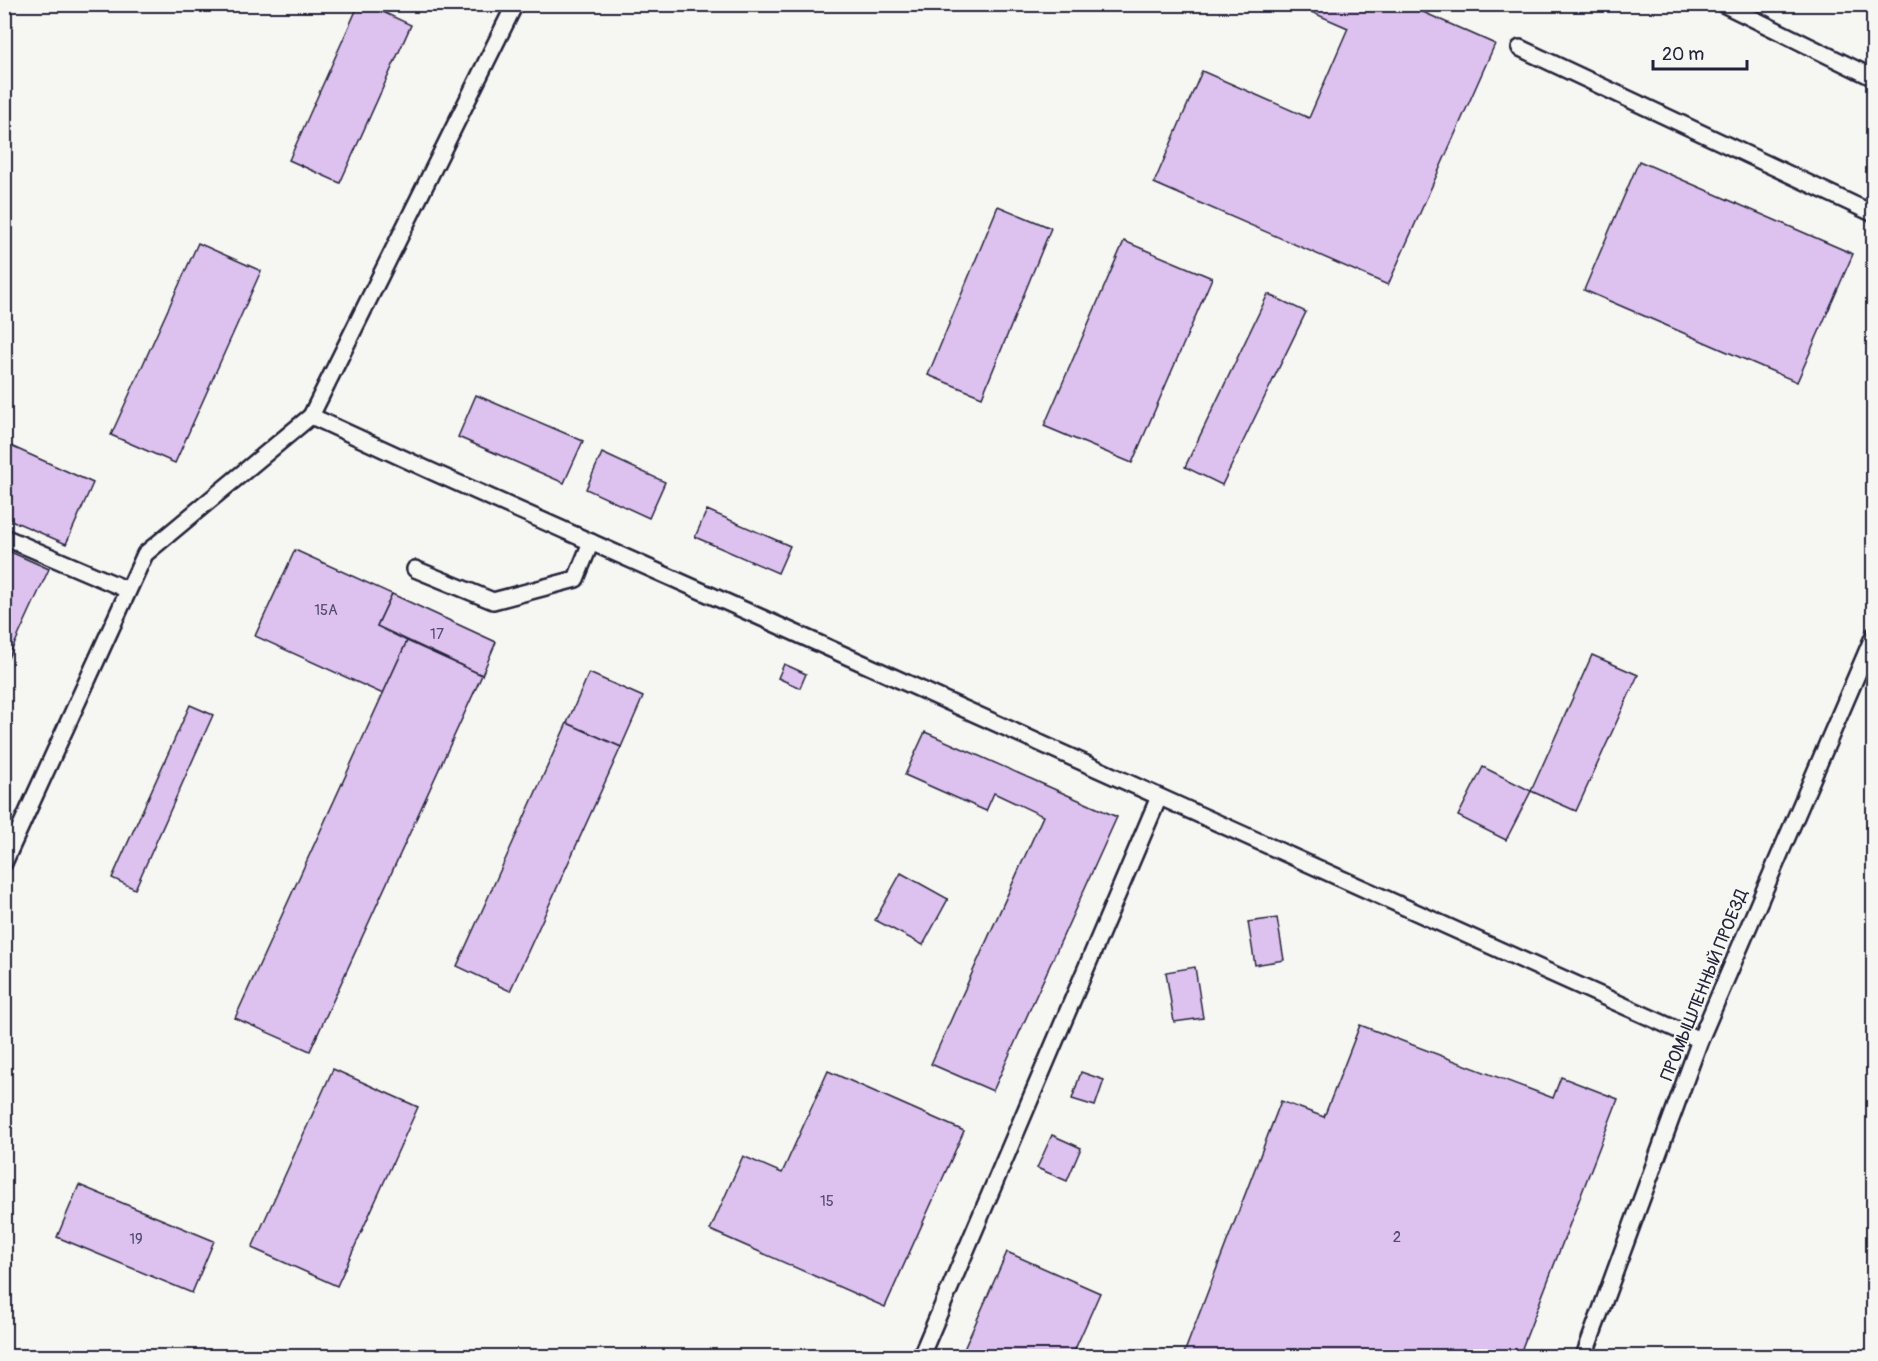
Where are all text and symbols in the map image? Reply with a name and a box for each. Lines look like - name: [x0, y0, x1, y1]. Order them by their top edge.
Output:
- scale bar: [1653, 33, 1748, 71]
- text: 20 m: [1662, 43, 1704, 66]
- house number: 15А: [314, 601, 338, 620]
- house number: 17: [430, 625, 444, 644]
- street label: ПРОМЫШЛЕННЫЙ ПРОЕЗД: [1655, 886, 1754, 1084]
- house number: 15: [820, 1192, 834, 1211]
- house number: 2: [1393, 1228, 1401, 1247]
- house number: 19: [129, 1230, 143, 1249]

